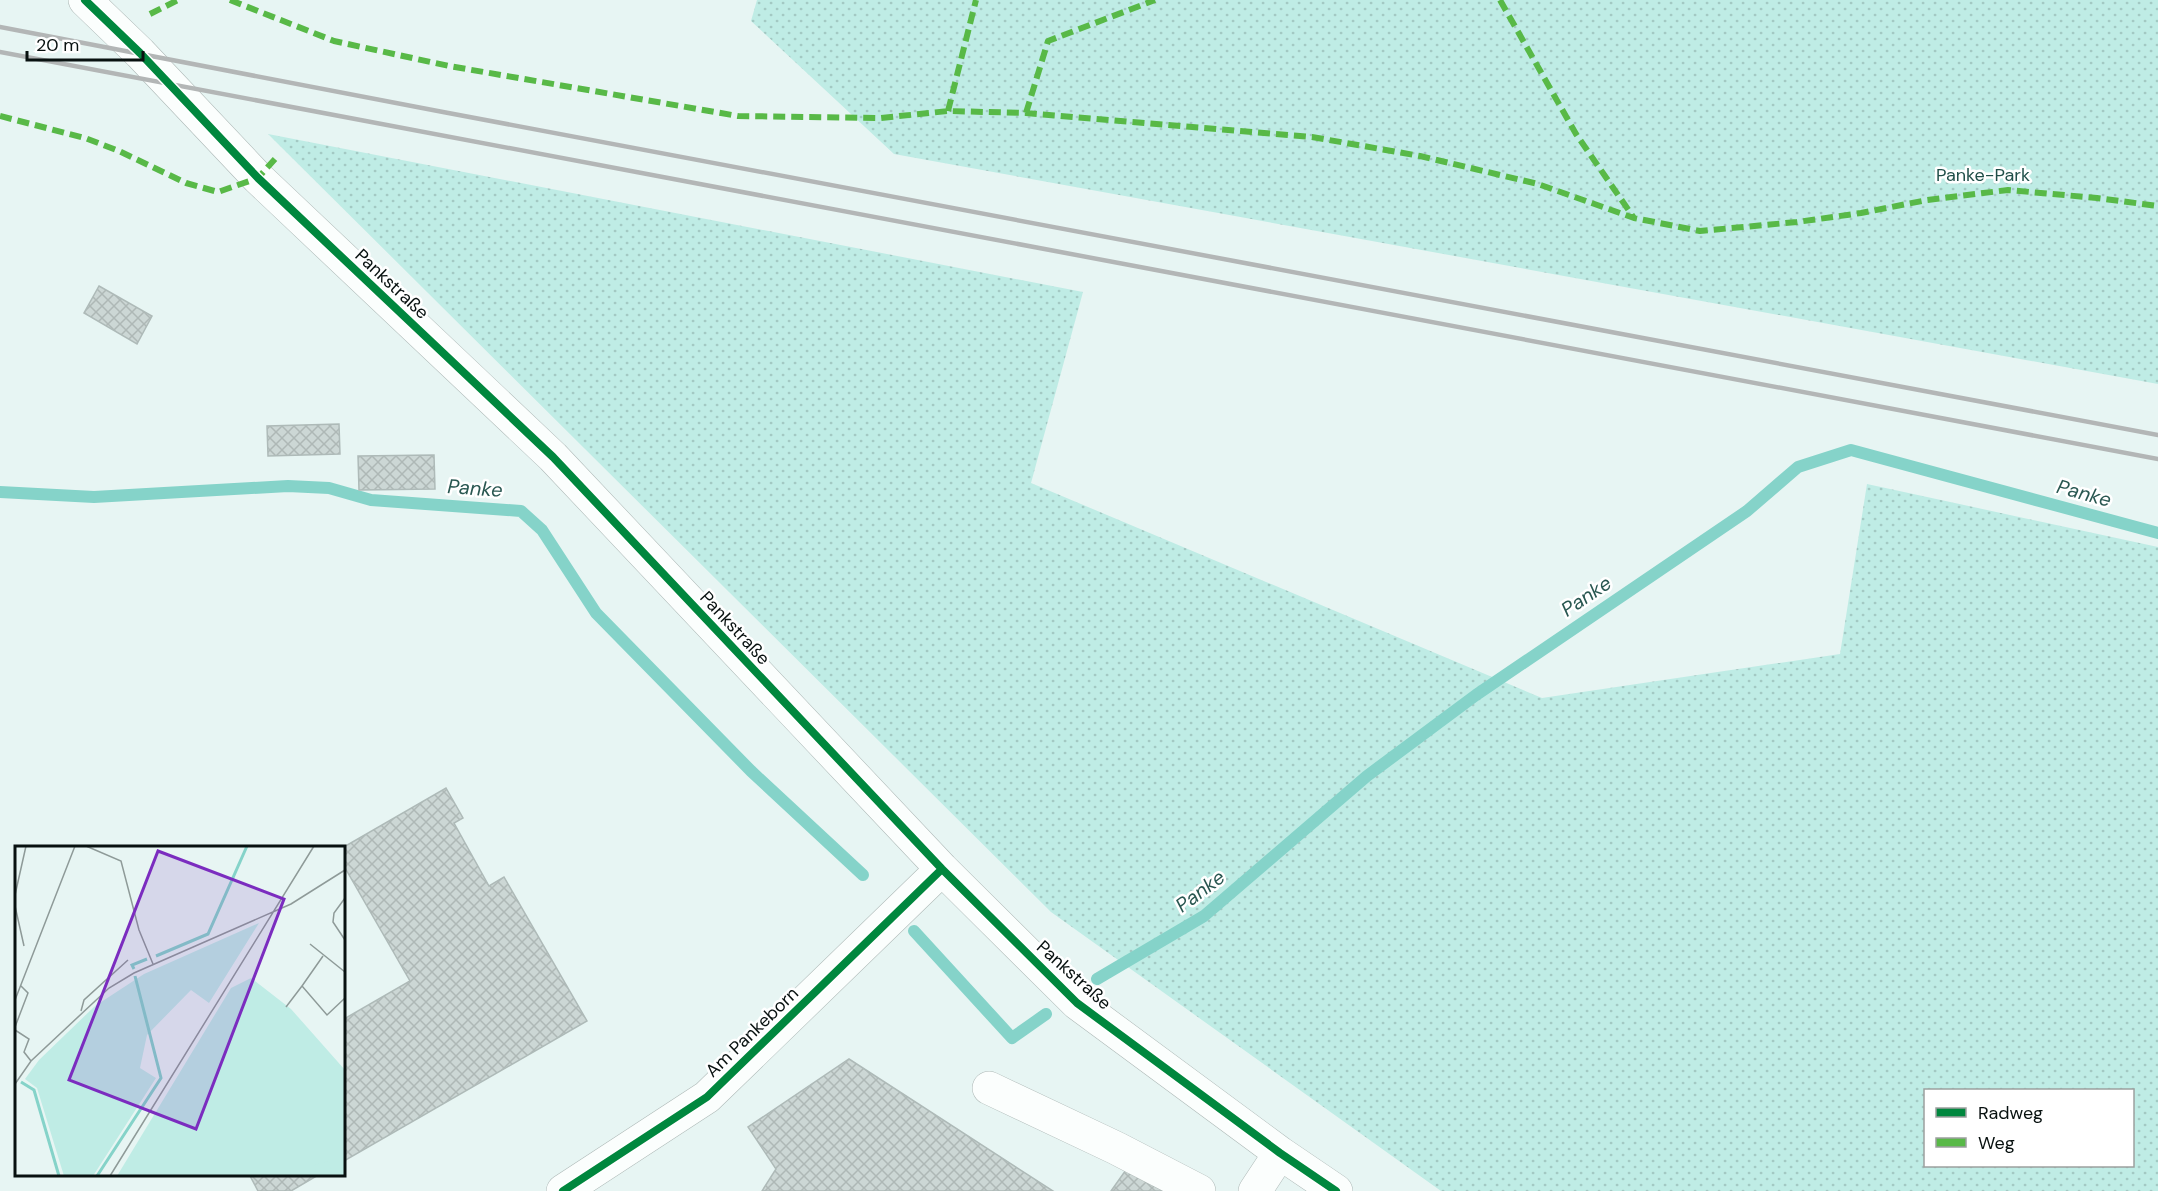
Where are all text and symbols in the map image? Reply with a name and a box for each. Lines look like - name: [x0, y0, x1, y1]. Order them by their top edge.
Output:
- scale bar: [27, 24, 142, 62]
- text: 20 m: [36, 33, 79, 57]
- park label: Panke-Park: [1936, 163, 2030, 187]
- street label: Pankstraße: [350, 244, 434, 324]
- water label: Panke: [446, 473, 504, 503]
- water label: Panke: [2054, 473, 2114, 513]
- water label: Panke: [1556, 570, 1616, 622]
- street label: Pankstraße: [695, 586, 775, 670]
- inset map: [15, 846, 345, 1176]
- water label: Panke: [1170, 864, 1230, 918]
- street label: Pankstraße: [1032, 935, 1116, 1015]
- street label: Am Pankeborn: [700, 982, 804, 1082]
- legend: [1924, 1089, 2134, 1167]
- text: Radweg: [1978, 1101, 2043, 1125]
- text: Weg: [1978, 1131, 2015, 1155]

